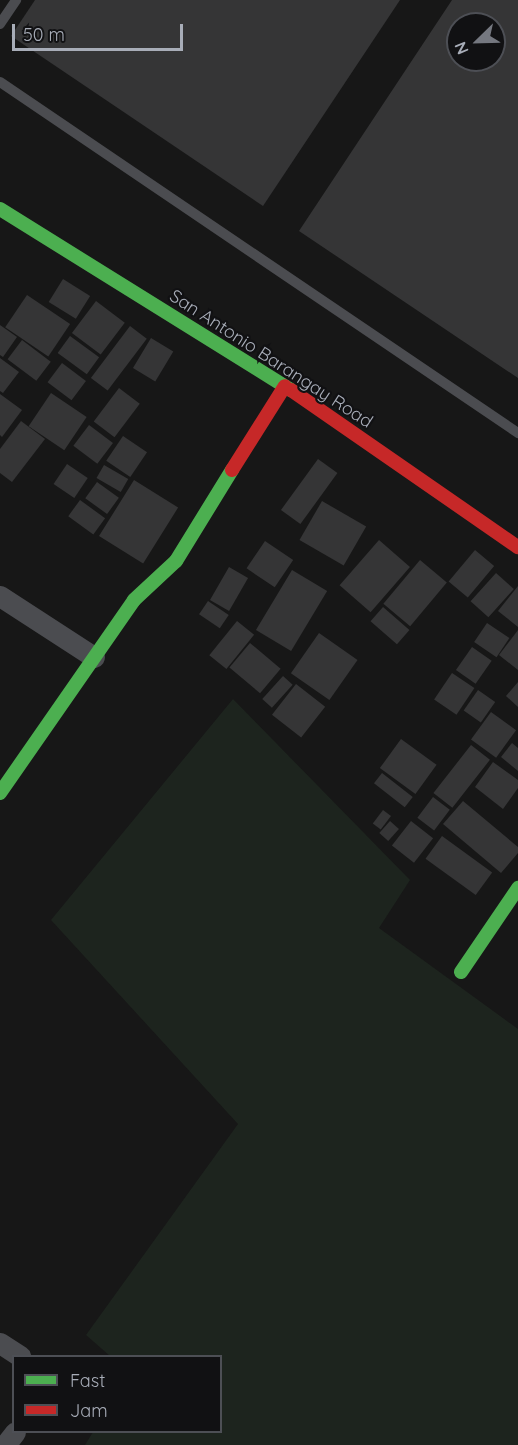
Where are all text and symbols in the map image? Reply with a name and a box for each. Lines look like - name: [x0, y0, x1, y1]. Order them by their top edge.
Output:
- scale bar: [15, 12, 186, 50]
- north arrow: [446, 12, 506, 72]
- text: 50 m: [23, 23, 65, 46]
- text: N: [450, 39, 473, 58]
- street label: San Antonio Barangay Road: [165, 285, 377, 433]
- legend: [12, 1355, 222, 1433]
- text: Fast: [70, 1369, 105, 1392]
- text: Jam: [70, 1399, 108, 1422]

